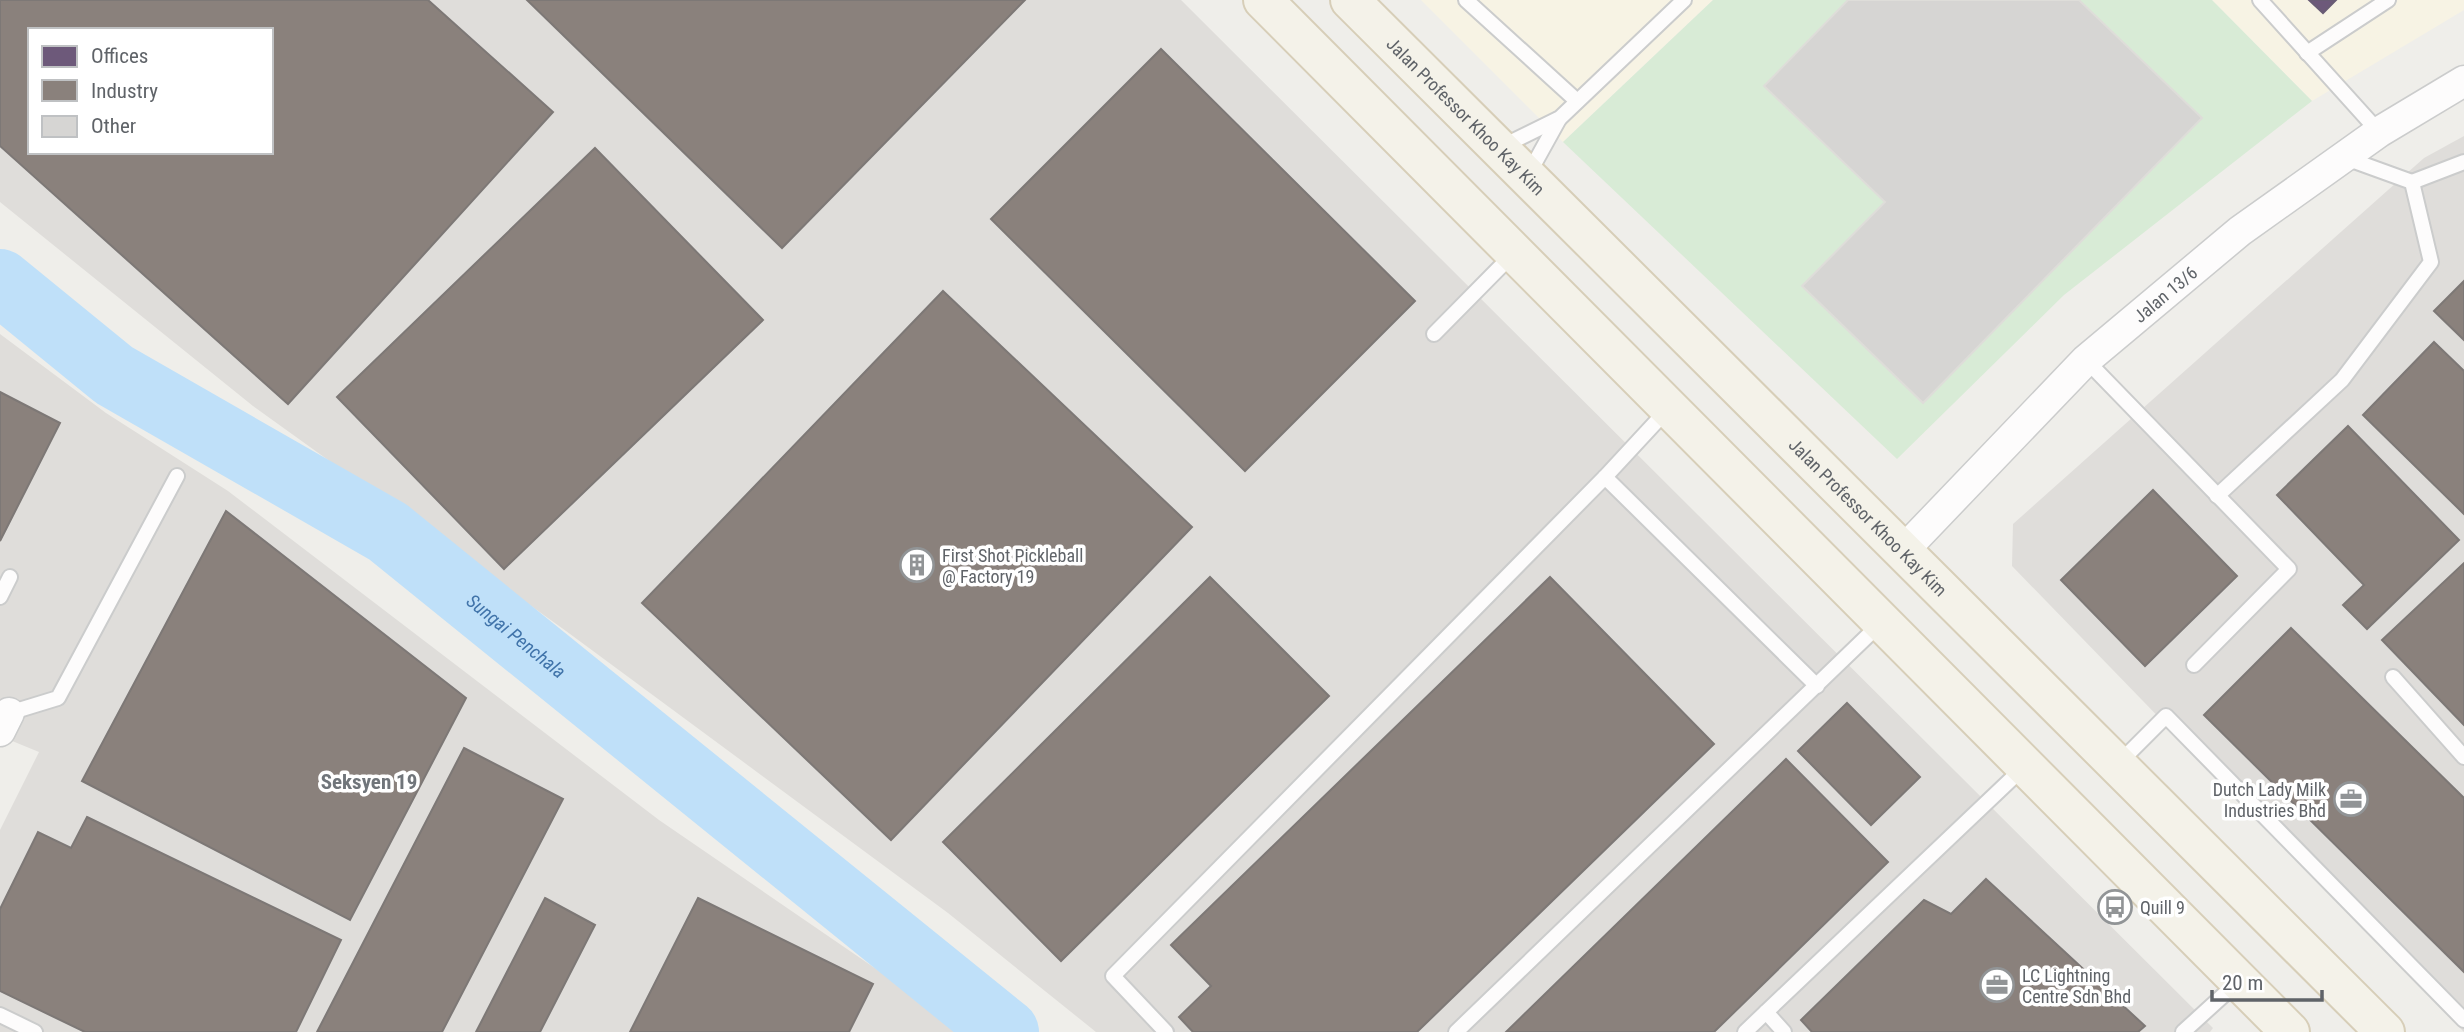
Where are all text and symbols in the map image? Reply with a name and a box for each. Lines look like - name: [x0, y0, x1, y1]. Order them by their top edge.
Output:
- legend: [28, 28, 273, 154]
- street label: Jalan Professor Khoo Kay Kim: [1383, 33, 1550, 199]
- text: Offices: [91, 44, 148, 68]
- text: Industry: [91, 79, 158, 103]
- text: Other: [91, 114, 136, 138]
- street label: Jalan 13/6: [2129, 261, 2201, 326]
- street label: Jalan Professor Khoo Kay Kim: [1785, 434, 1952, 600]
- place label: First Shot Pickleball @ Factory 19: [942, 545, 1083, 587]
- building icon: First Shot Pickleball @ Factory 19: [898, 546, 936, 584]
- water label: Sungai Penchala: [462, 589, 571, 683]
- district label: Seksyen 19: [321, 770, 417, 794]
- place label: Dutch Lady Milk Industries Bhd: [2213, 779, 2326, 821]
- office icon: Dutch Lady Milk Industries Bhd: [2332, 780, 2370, 818]
- bus stop icon: Quill 9: [2096, 888, 2134, 926]
- place label: Quill 9: [2140, 897, 2185, 918]
- scale bar: [2212, 958, 2322, 1002]
- place label: LC Lightning Centre Sdn Bhd: [2022, 965, 2131, 1007]
- office icon: LC Lightning Centre Sdn Bhd: [1978, 966, 2016, 1004]
- text: 20 m: [2222, 971, 2263, 995]

